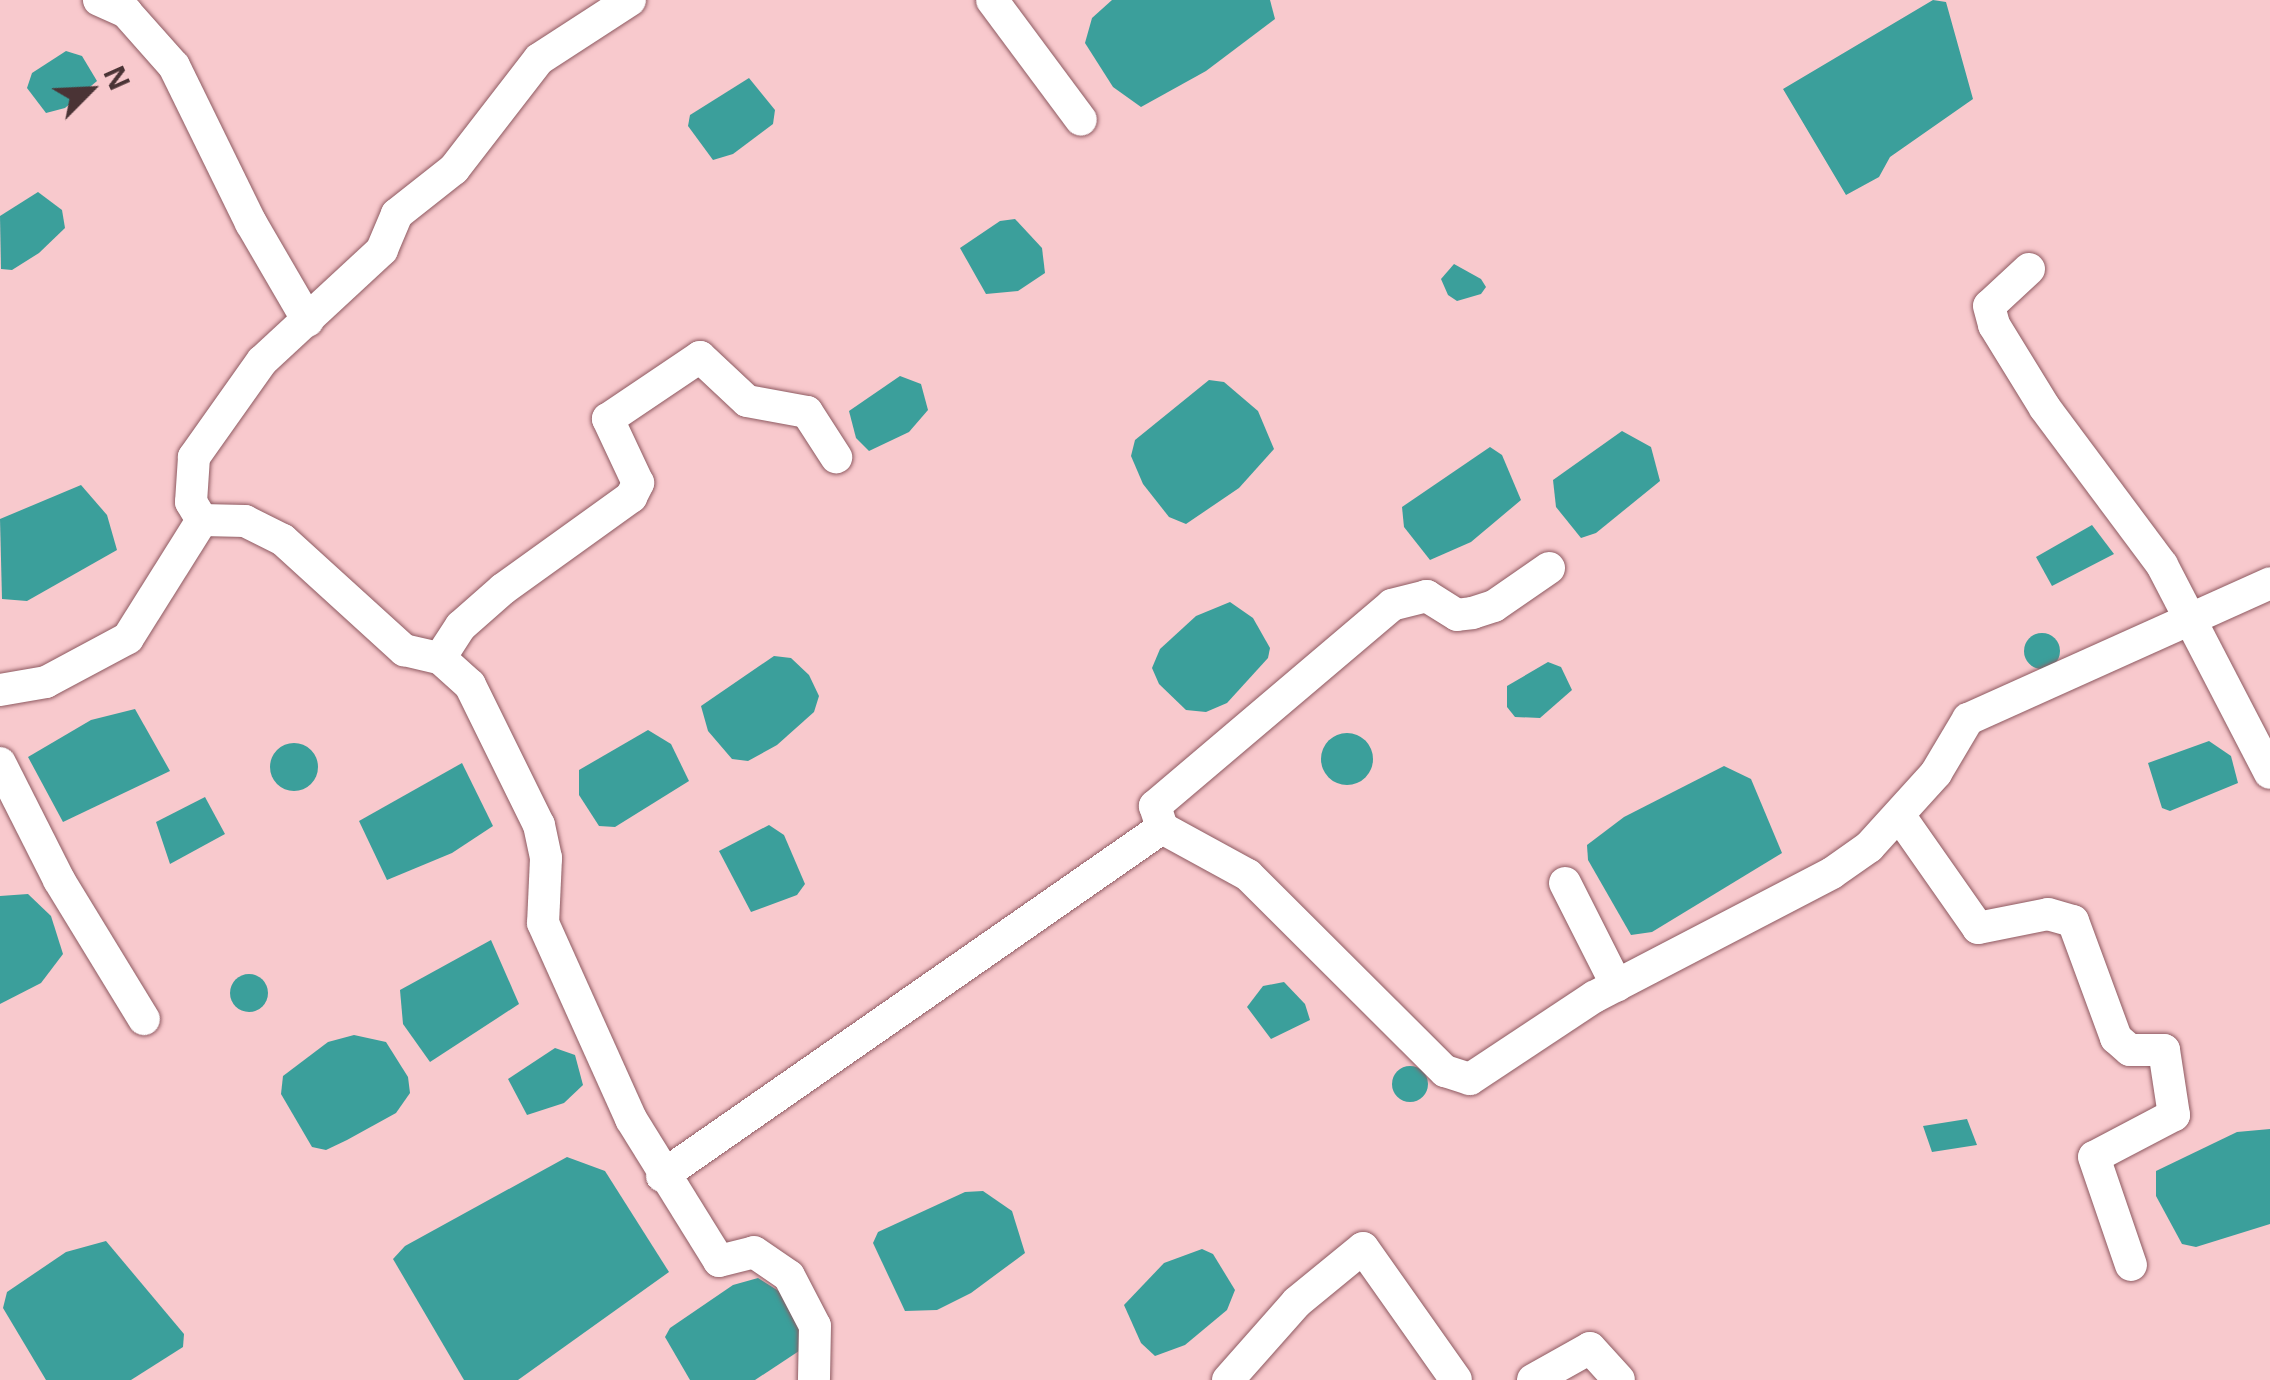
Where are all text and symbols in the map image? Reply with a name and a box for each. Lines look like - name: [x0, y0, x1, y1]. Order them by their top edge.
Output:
- north arrow: [40, 40, 140, 140]
- text: N: [95, 60, 139, 96]

